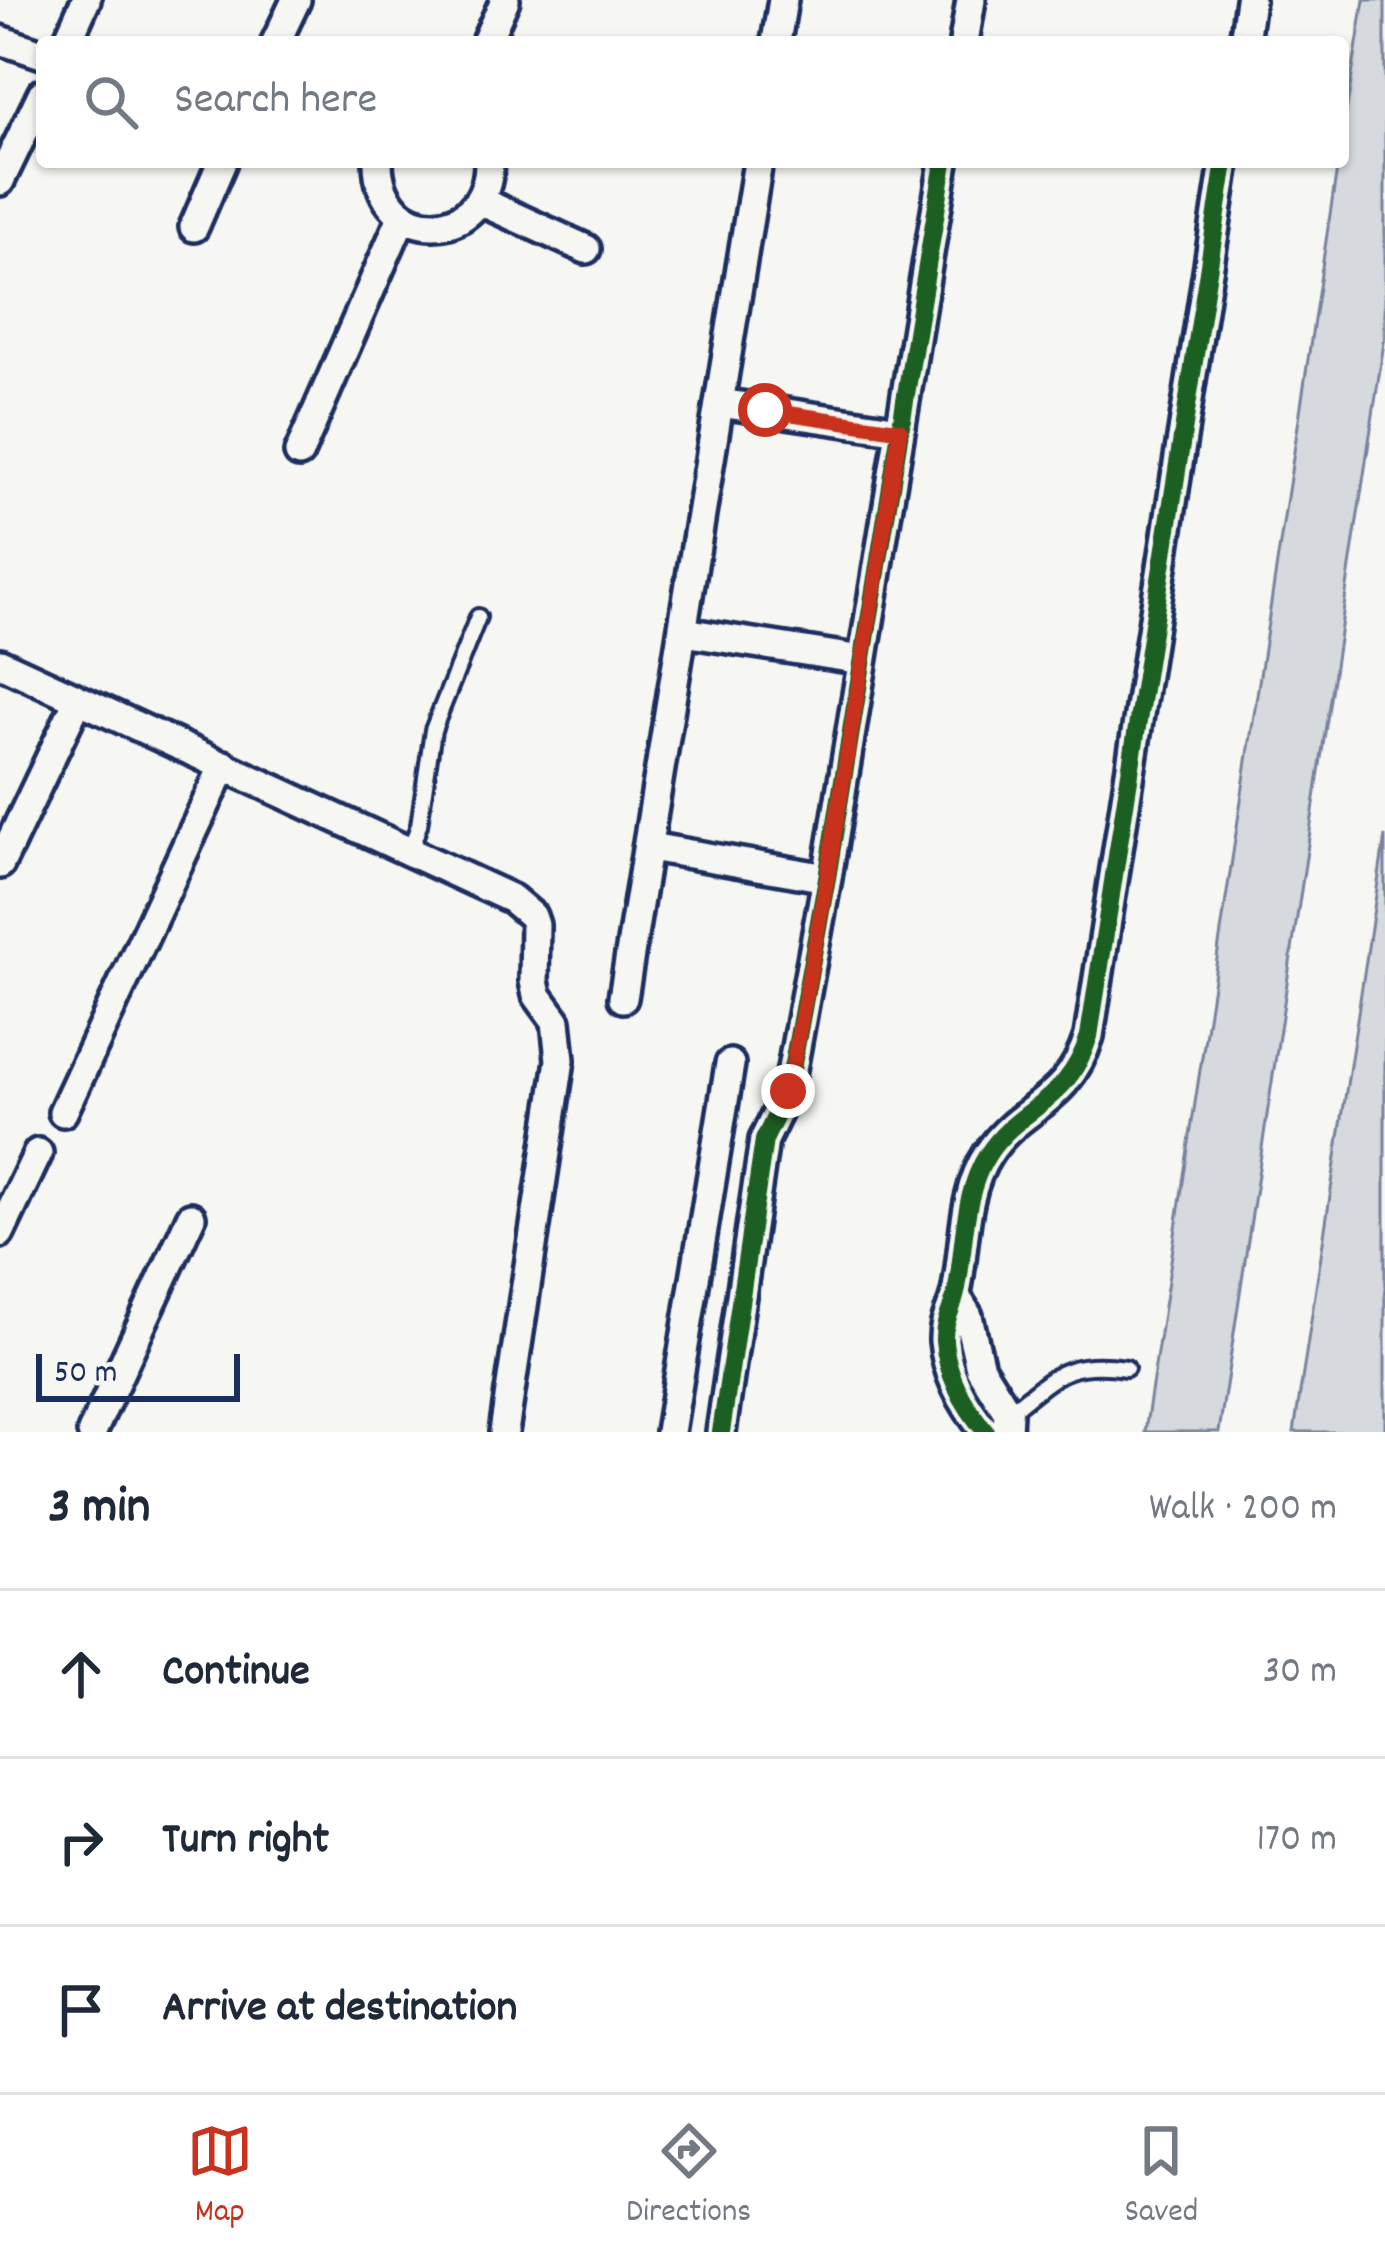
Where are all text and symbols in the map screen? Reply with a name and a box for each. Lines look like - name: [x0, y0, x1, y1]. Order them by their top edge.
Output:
- search box: [36, 36, 1349, 168]
- icon: search: [78, 69, 144, 135]
- text: Search here: [174, 70, 377, 134]
- route start: [738, 383, 792, 437]
- route end: [761, 1064, 815, 1118]
- scale bar: [36, 1348, 240, 1401]
- text: 50 m: [54, 1351, 118, 1398]
- text: 3 min: [48, 1474, 150, 1546]
- text: Walk · 200 m: [1149, 1483, 1337, 1538]
- icon: ahead: [48, 1641, 114, 1707]
- text: Continue: [162, 1642, 310, 1706]
- text: 30 m: [1263, 1646, 1337, 1701]
- icon: right: [48, 1809, 114, 1875]
- text: Turn right: [162, 1810, 329, 1874]
- text: 170 m: [1257, 1814, 1337, 1869]
- icon: arrive: [48, 1977, 114, 2043]
- text: Arrive at destination: [162, 1978, 517, 2042]
- tab: Map: [187, 2118, 253, 2237]
- tab: Directions: [626, 2118, 751, 2237]
- tab: Saved: [1125, 2118, 1198, 2237]

